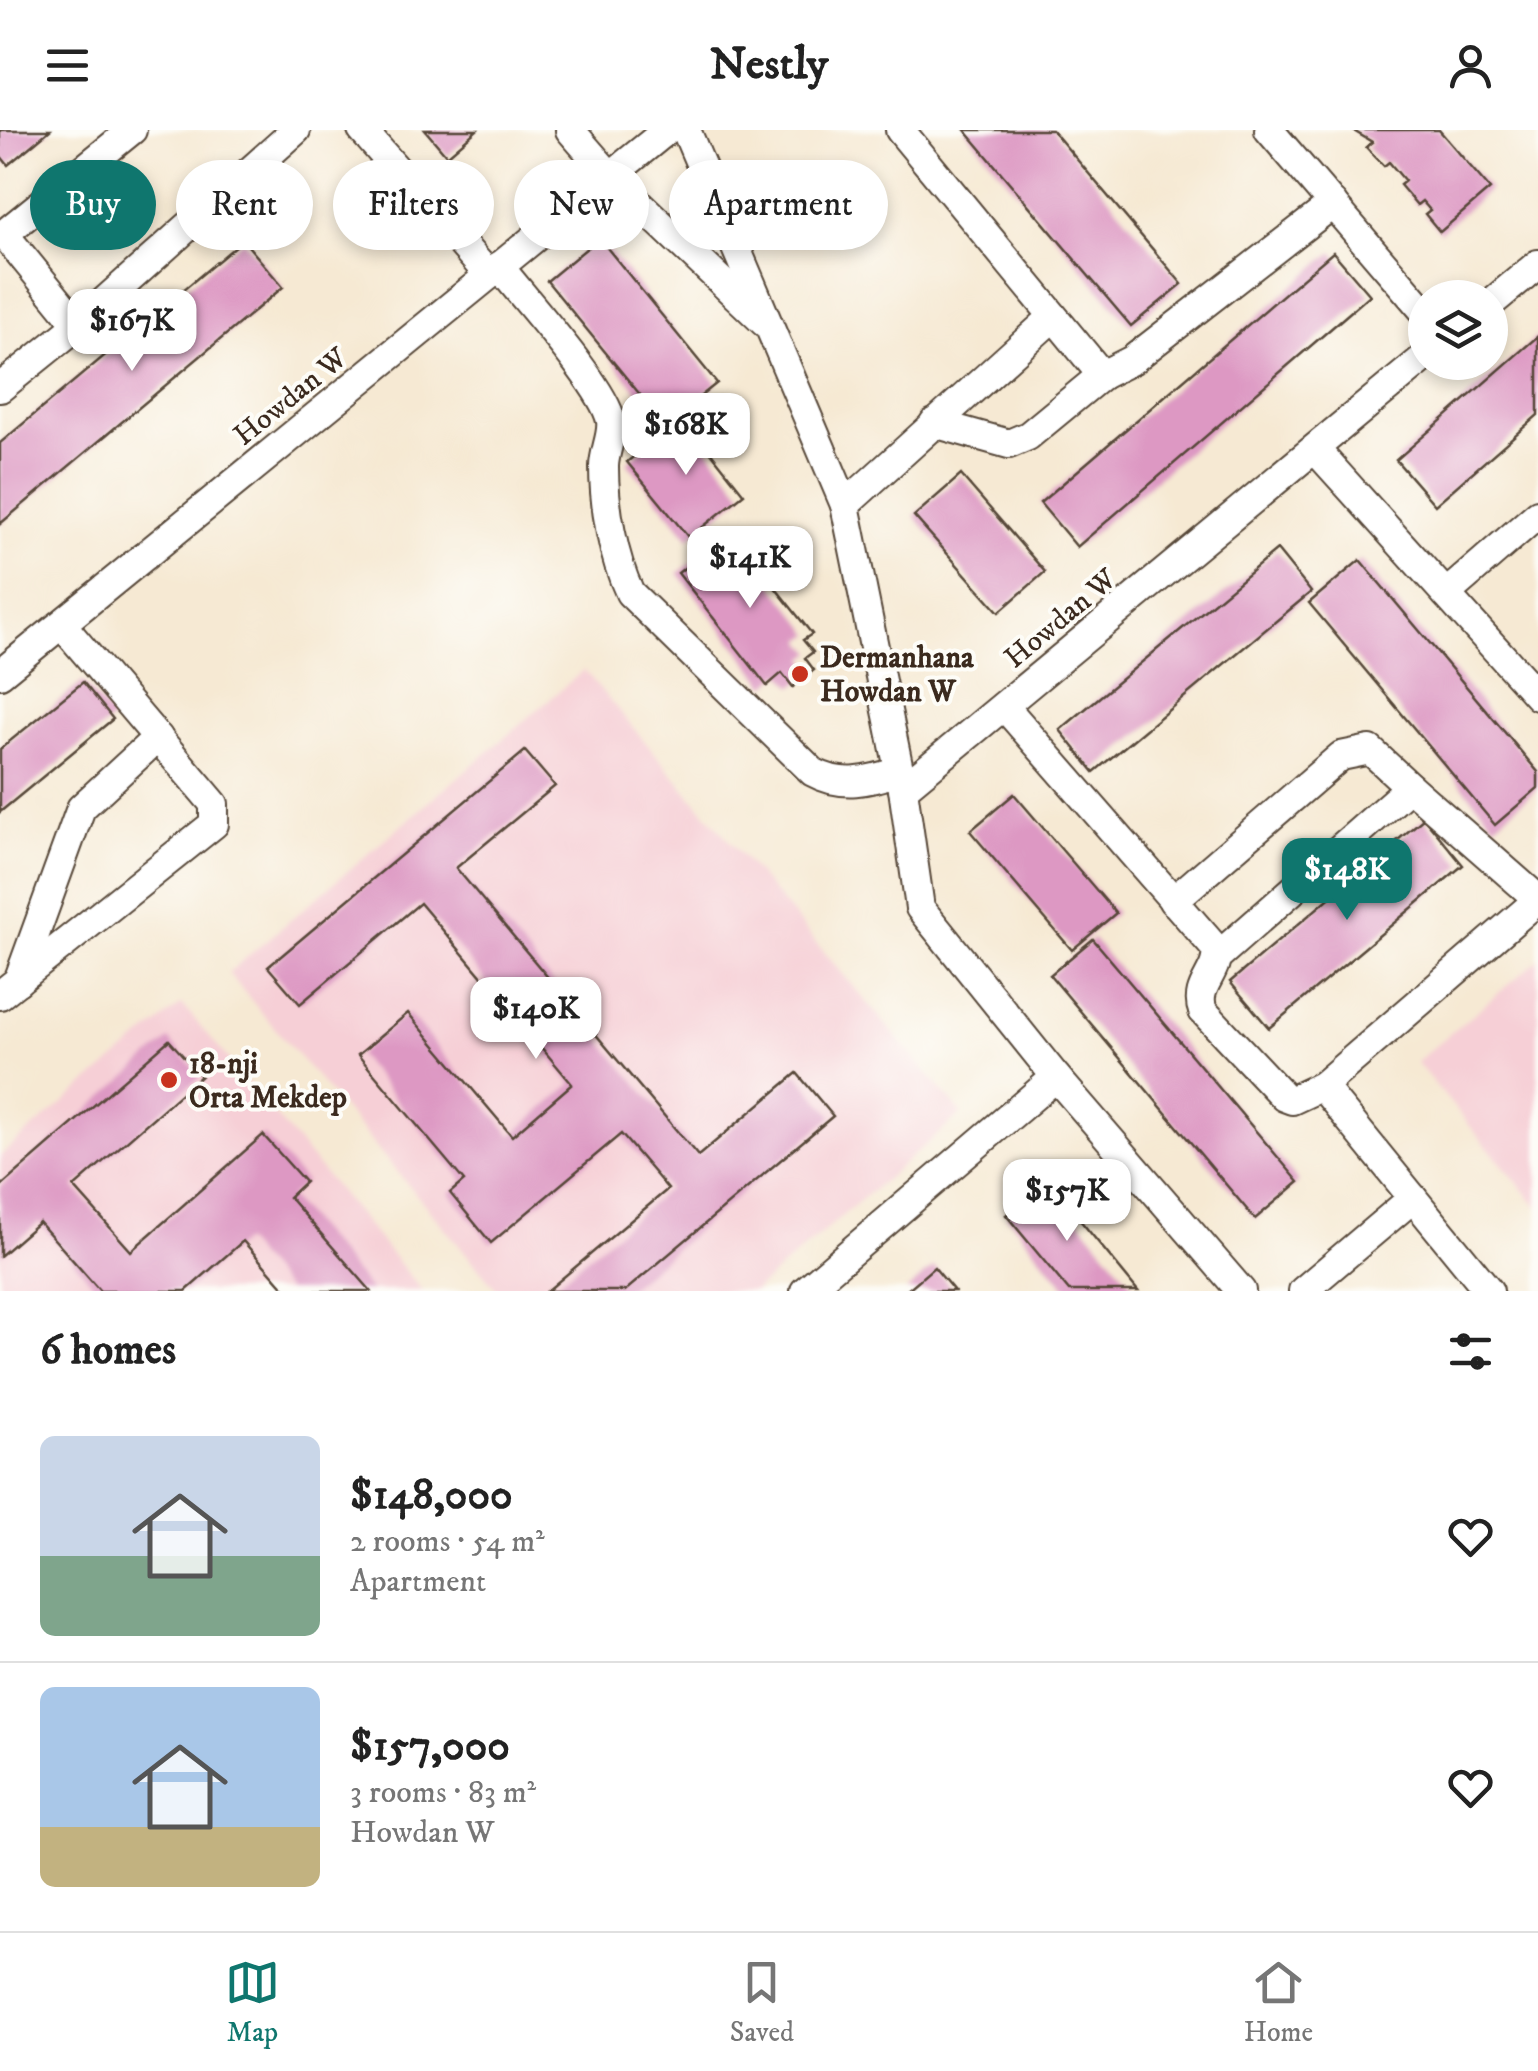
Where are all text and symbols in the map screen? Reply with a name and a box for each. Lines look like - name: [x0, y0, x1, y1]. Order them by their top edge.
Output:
- text: Nestly: [710, 37, 828, 93]
- icon: menu: [40, 38, 95, 93]
- icon: person: [1443, 38, 1498, 93]
- chip: Buy: [30, 160, 156, 250]
- chip: Rent: [176, 160, 313, 250]
- chip: Filters: [333, 160, 494, 250]
- chip: New: [514, 160, 649, 250]
- chip: Apartment: [669, 160, 888, 250]
- map controls: [1408, 280, 1508, 380]
- button: layers: [1408, 280, 1508, 380]
- pin: $167K: [62, 289, 202, 374]
- text: $167K: [89, 301, 175, 341]
- street label: Howdan W: [227, 340, 356, 454]
- pin: $168K: [616, 393, 756, 478]
- text: $168K: [644, 405, 728, 445]
- pin: $141K: [680, 526, 820, 611]
- text: $141K: [709, 538, 791, 578]
- street label: Howdan W: [997, 561, 1125, 677]
- place label: Dermanhana Howdan W: [820, 640, 975, 711]
- marker: Dermanhana Howdan W: [789, 663, 811, 685]
- pin: $148K: [1277, 838, 1417, 923]
- text: $148K: [1304, 850, 1390, 890]
- pin: $140K: [466, 977, 606, 1062]
- text: $140K: [492, 989, 580, 1029]
- place label: 18-nji Orta Mekdep: [189, 1046, 347, 1117]
- marker: 18-nji Orta Mekdep: [158, 1069, 180, 1091]
- pin: $157K: [997, 1159, 1137, 1244]
- text: $157K: [1025, 1171, 1109, 1211]
- icon: filters: [1443, 1324, 1498, 1379]
- text: 6 homes: [40, 1325, 176, 1377]
- text: $148,000: [350, 1470, 513, 1522]
- icon: home: [120, 1476, 240, 1596]
- icon: heart: [1443, 1509, 1498, 1564]
- text: 2 rooms · 54 m²: [350, 1522, 545, 1562]
- text: Apartment: [350, 1562, 486, 1602]
- text: $157,000: [350, 1721, 510, 1773]
- icon: home: [120, 1727, 240, 1847]
- icon: heart: [1443, 1760, 1498, 1815]
- text: 3 rooms · 83 m²: [350, 1773, 536, 1813]
- text: Howdan W: [350, 1813, 495, 1853]
- tab: Map: [225, 1955, 280, 2050]
- tab: Saved: [730, 1955, 794, 2050]
- tab: Home: [1244, 1955, 1313, 2050]

